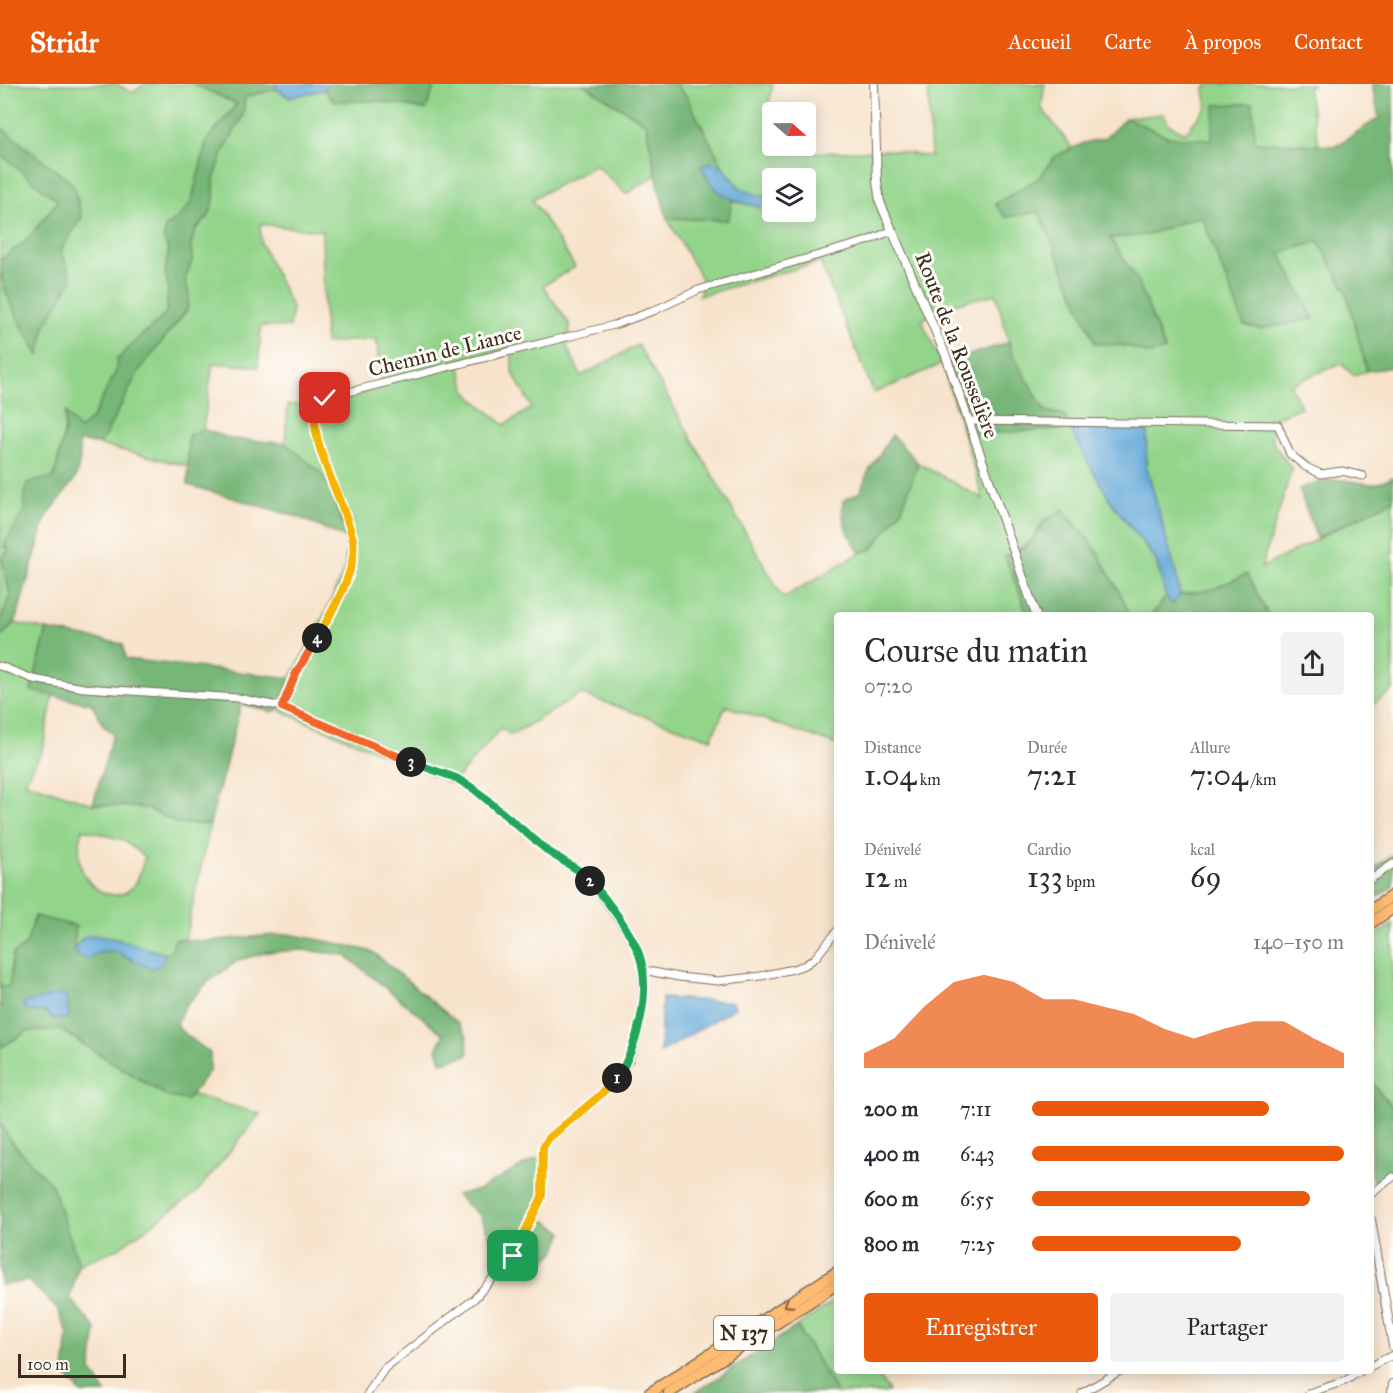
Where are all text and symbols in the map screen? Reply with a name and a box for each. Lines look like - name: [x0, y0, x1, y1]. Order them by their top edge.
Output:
- text: Stridr: [30, 25, 99, 60]
- text: Accueil: [1008, 29, 1071, 55]
- text: Carte: [1104, 29, 1152, 55]
- text: À propos: [1185, 29, 1261, 55]
- text: Contact: [1294, 29, 1363, 55]
- north arrow: [762, 102, 816, 156]
- map controls: [762, 102, 816, 222]
- button: layers: [762, 168, 816, 222]
- street label: Route de la Rousselière: [910, 248, 1005, 442]
- street label: Chemin de Liance: [366, 319, 525, 383]
- pin: [299, 372, 350, 423]
- icon: check: [308, 381, 341, 414]
- pin: 4: [302, 623, 332, 653]
- text: 4: [313, 628, 321, 647]
- text: Course du matin: [864, 631, 1088, 671]
- button: share: [1281, 632, 1344, 695]
- text: 07:20: [864, 674, 913, 698]
- text: Distance: [864, 738, 921, 757]
- text: Durée: [1027, 738, 1067, 757]
- text: Allure: [1190, 738, 1230, 757]
- pin: 3: [396, 747, 426, 777]
- text: 3: [408, 752, 414, 771]
- text: 1.04: [864, 757, 916, 793]
- text: 7:21: [1027, 757, 1077, 793]
- text: 7:04: [1190, 757, 1248, 793]
- text: km: [916, 770, 941, 789]
- text: /km: [1248, 770, 1276, 789]
- text: Dénivelé: [864, 840, 921, 859]
- text: Cardio: [1027, 840, 1071, 859]
- text: kcal: [1190, 840, 1215, 859]
- text: 12: [864, 859, 891, 895]
- text: 133: [1027, 859, 1063, 895]
- text: 69: [1190, 859, 1222, 895]
- pin: 2: [575, 866, 605, 896]
- text: 2: [586, 871, 594, 890]
- text: m: [891, 872, 908, 891]
- text: bpm: [1063, 872, 1095, 891]
- text: Dénivelé: [864, 930, 936, 954]
- text: 140–150 m: [1253, 930, 1344, 954]
- pin: 1: [602, 1063, 632, 1093]
- text: 1: [614, 1068, 620, 1087]
- text: 200 m: [864, 1097, 918, 1121]
- text: 7:11: [960, 1097, 992, 1121]
- text: 400 m: [864, 1142, 920, 1166]
- text: 6:43: [960, 1142, 994, 1166]
- text: 600 m: [864, 1187, 919, 1211]
- text: 6:55: [960, 1187, 994, 1211]
- pin: [487, 1230, 538, 1281]
- text: 800 m: [864, 1232, 919, 1256]
- text: 7:25: [960, 1232, 995, 1256]
- icon: arrive: [496, 1239, 529, 1272]
- button: Enregistrer: [864, 1293, 1098, 1362]
- button: Partager: [1110, 1293, 1344, 1362]
- one-way arrow: [784, 1297, 795, 1308]
- road number: N 137: [714, 1316, 774, 1350]
- scale bar: [18, 1351, 126, 1378]
- text: 100 m: [27, 1355, 69, 1374]

